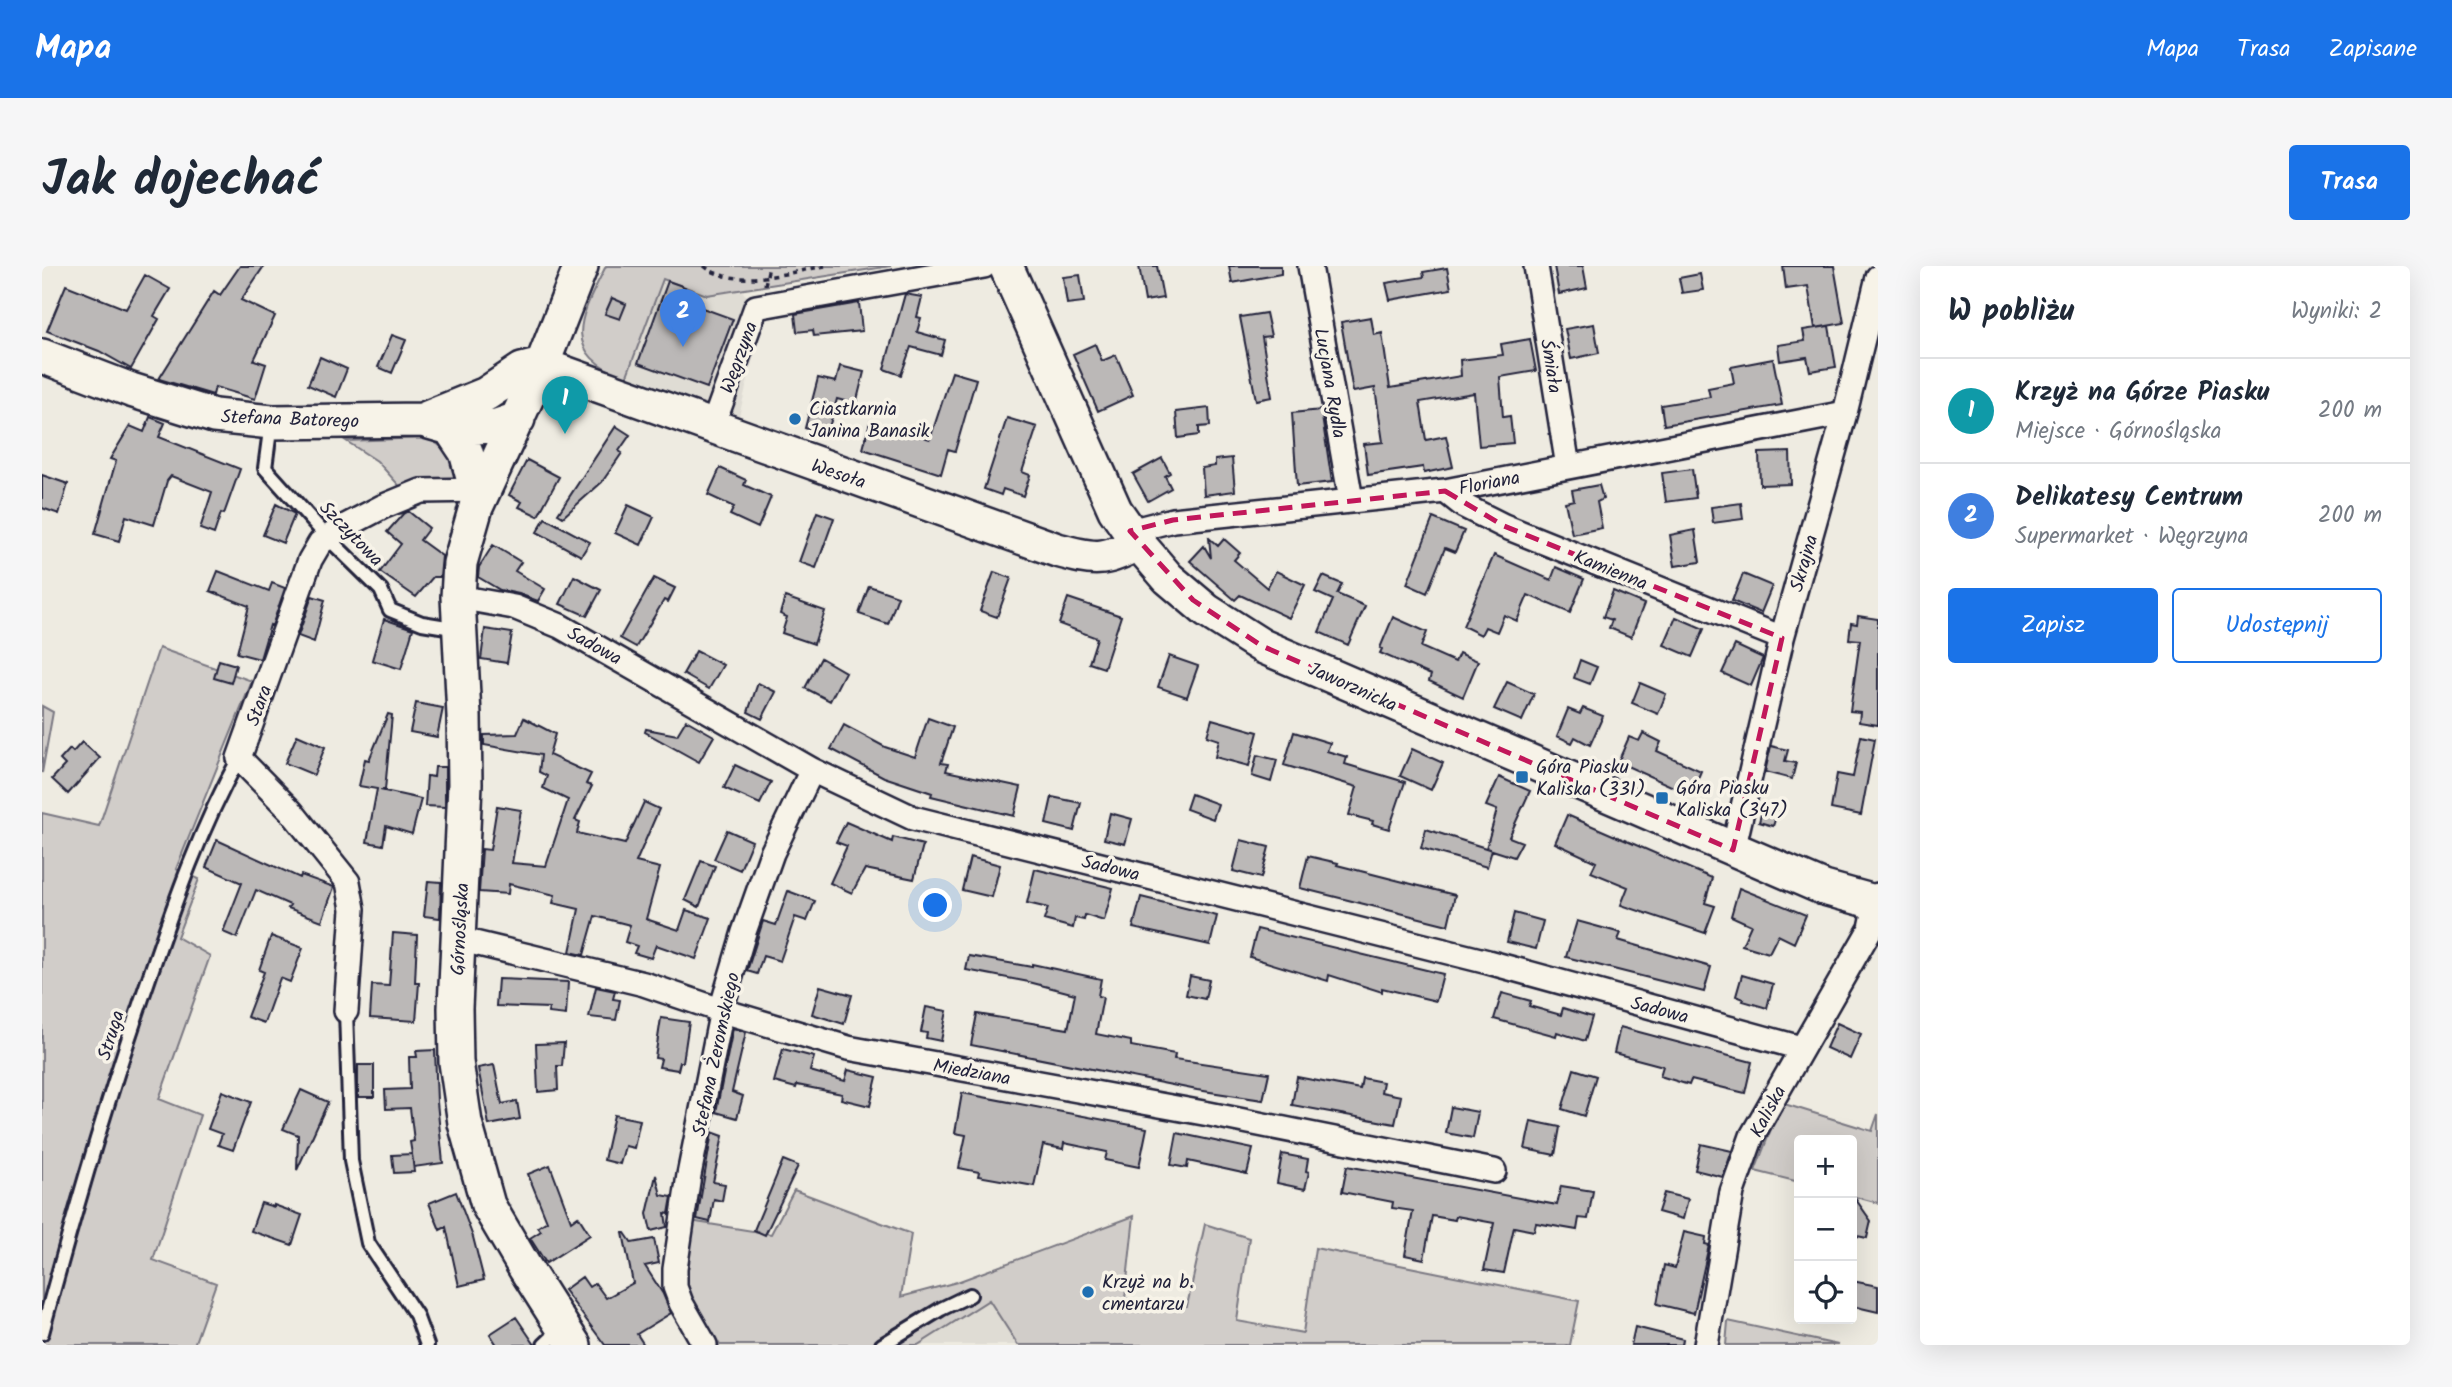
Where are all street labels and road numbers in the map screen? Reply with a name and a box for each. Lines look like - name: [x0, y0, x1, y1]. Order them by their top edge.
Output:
- street label: Węgrzyna: [713, 317, 767, 398]
- street label: Lucjana Rydla: [1305, 326, 1353, 441]
- street label: Śmiała: [1531, 337, 1569, 395]
- street label: Stefana Batorego: [220, 403, 359, 437]
- street label: Wesoła: [807, 452, 870, 498]
- street label: Floriana: [1456, 463, 1523, 505]
- street label: Szczytowa: [311, 495, 390, 574]
- street label: Skrajna: [1782, 532, 1827, 596]
- street label: Kamienna: [1569, 542, 1652, 599]
- street label: Sadowa: [561, 619, 627, 674]
- street label: Jaworznicka: [1303, 655, 1402, 721]
- street label: Stara: [239, 681, 281, 730]
- street label: Sadowa: [1078, 847, 1143, 891]
- street label: Górnośląska: [444, 882, 478, 976]
- street label: Stefana Żeromskiego: [685, 970, 749, 1139]
- street label: Sadowa: [1627, 989, 1692, 1033]
- street label: Struga: [90, 1007, 134, 1064]
- street label: Miedziana: [930, 1051, 1013, 1095]
- street label: Kaliska: [1743, 1081, 1795, 1143]

